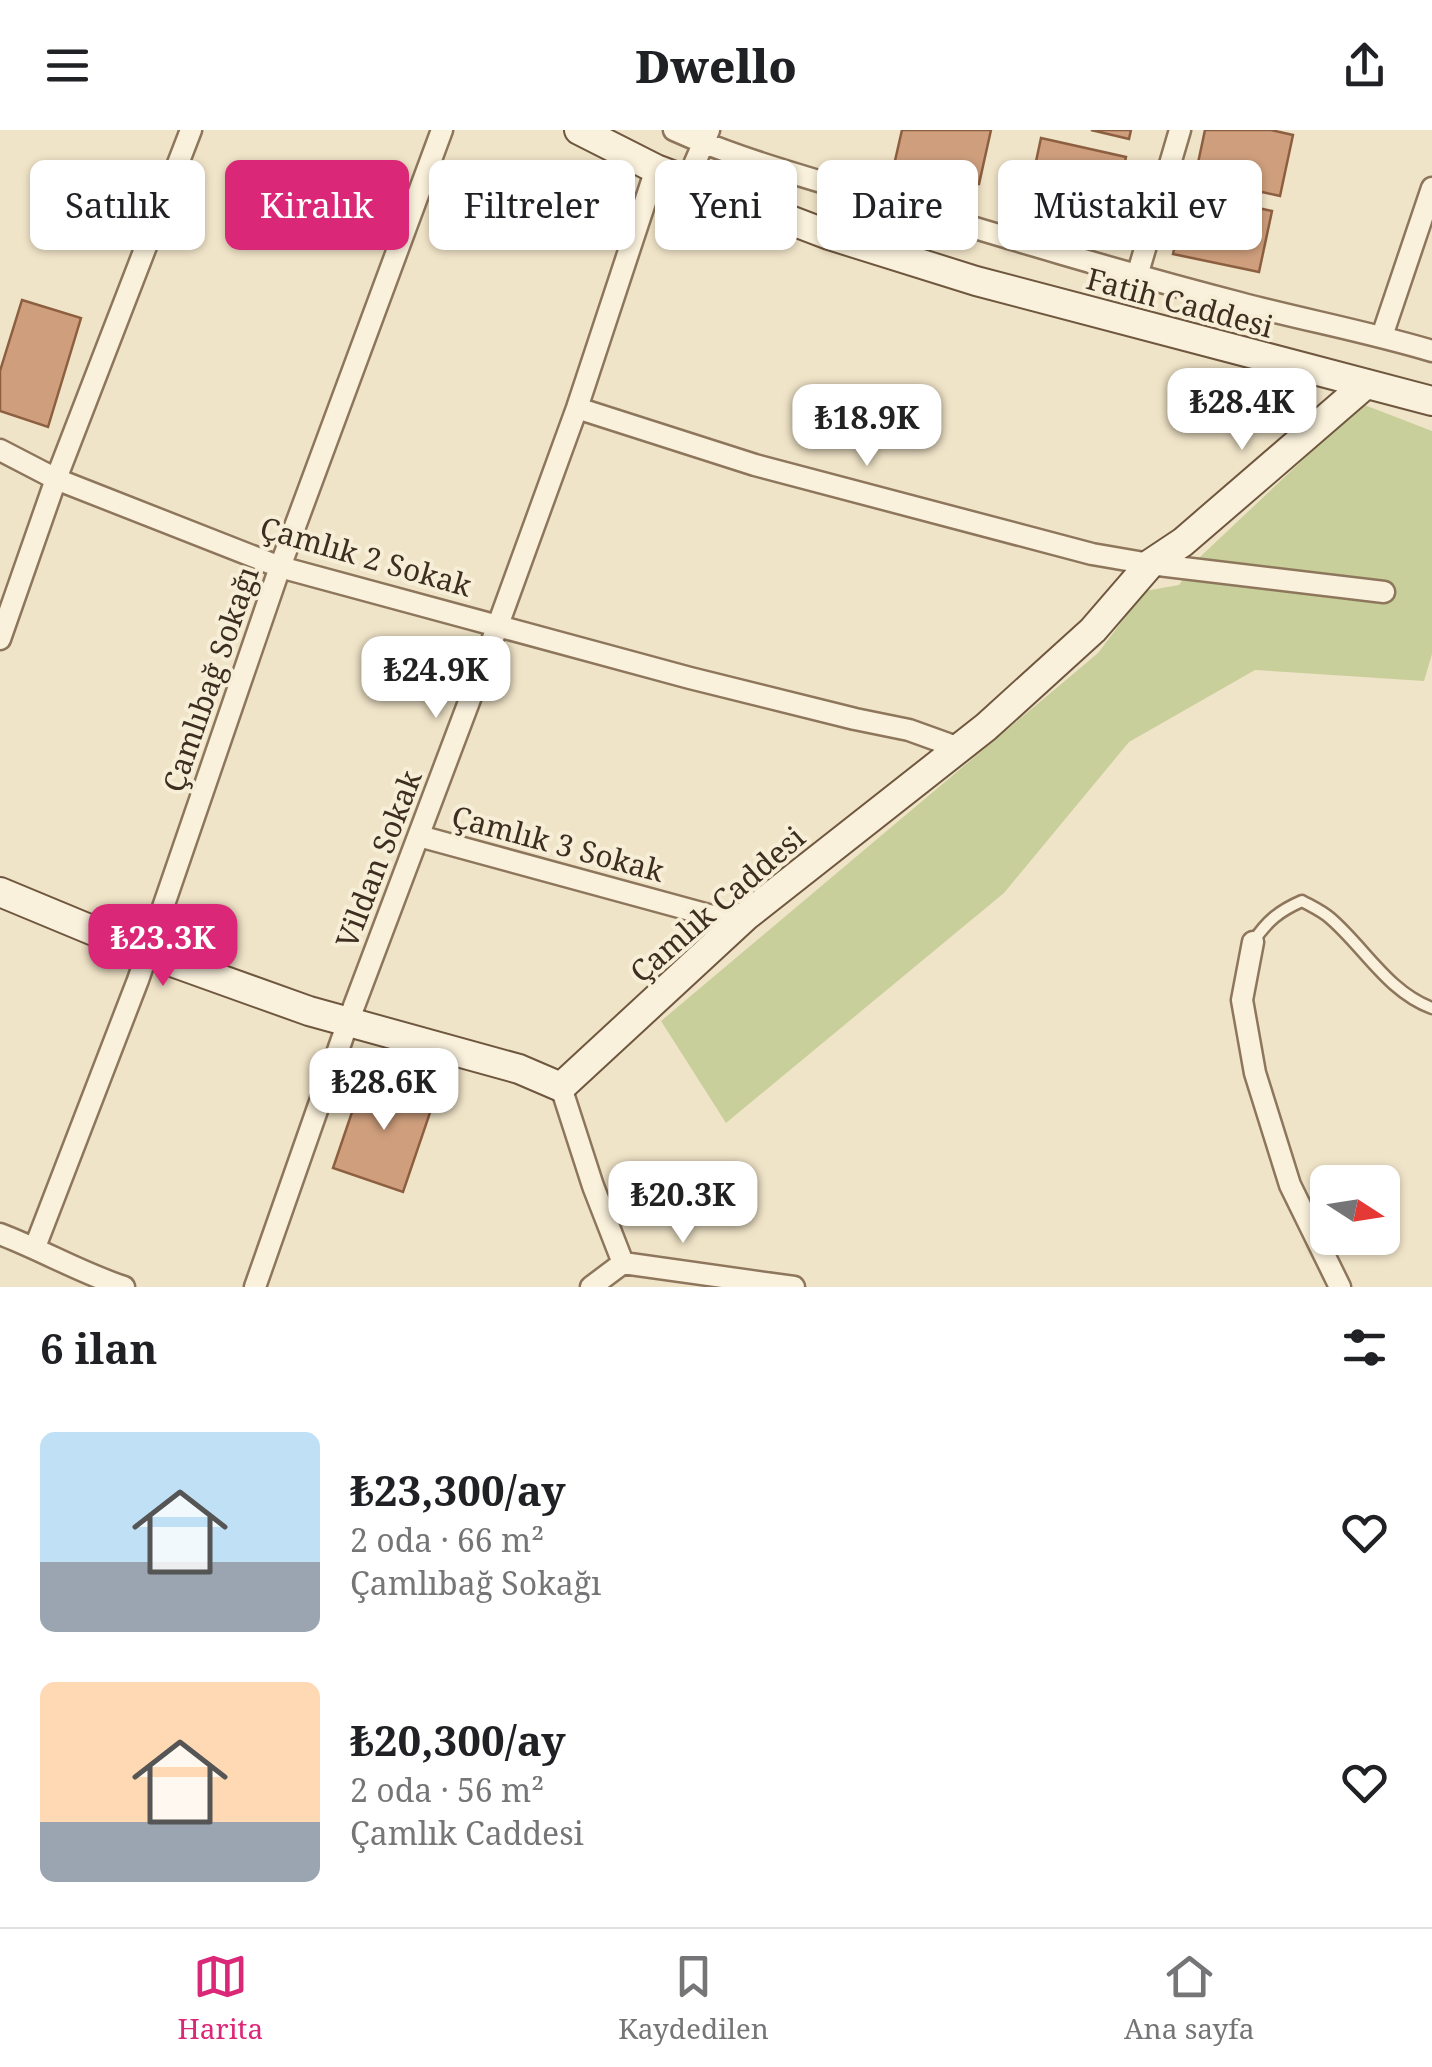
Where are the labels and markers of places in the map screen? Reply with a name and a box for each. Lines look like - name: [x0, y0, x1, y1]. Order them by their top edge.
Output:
- pin: ₺28.4K: [1161, 368, 1323, 453]
- pin: ₺18.9K: [786, 384, 948, 469]
- pin: ₺24.9K: [355, 636, 517, 721]
- pin: ₺23.3K: [82, 904, 244, 989]
- pin: ₺28.6K: [303, 1048, 465, 1133]
- pin: ₺20.3K: [602, 1161, 764, 1246]

